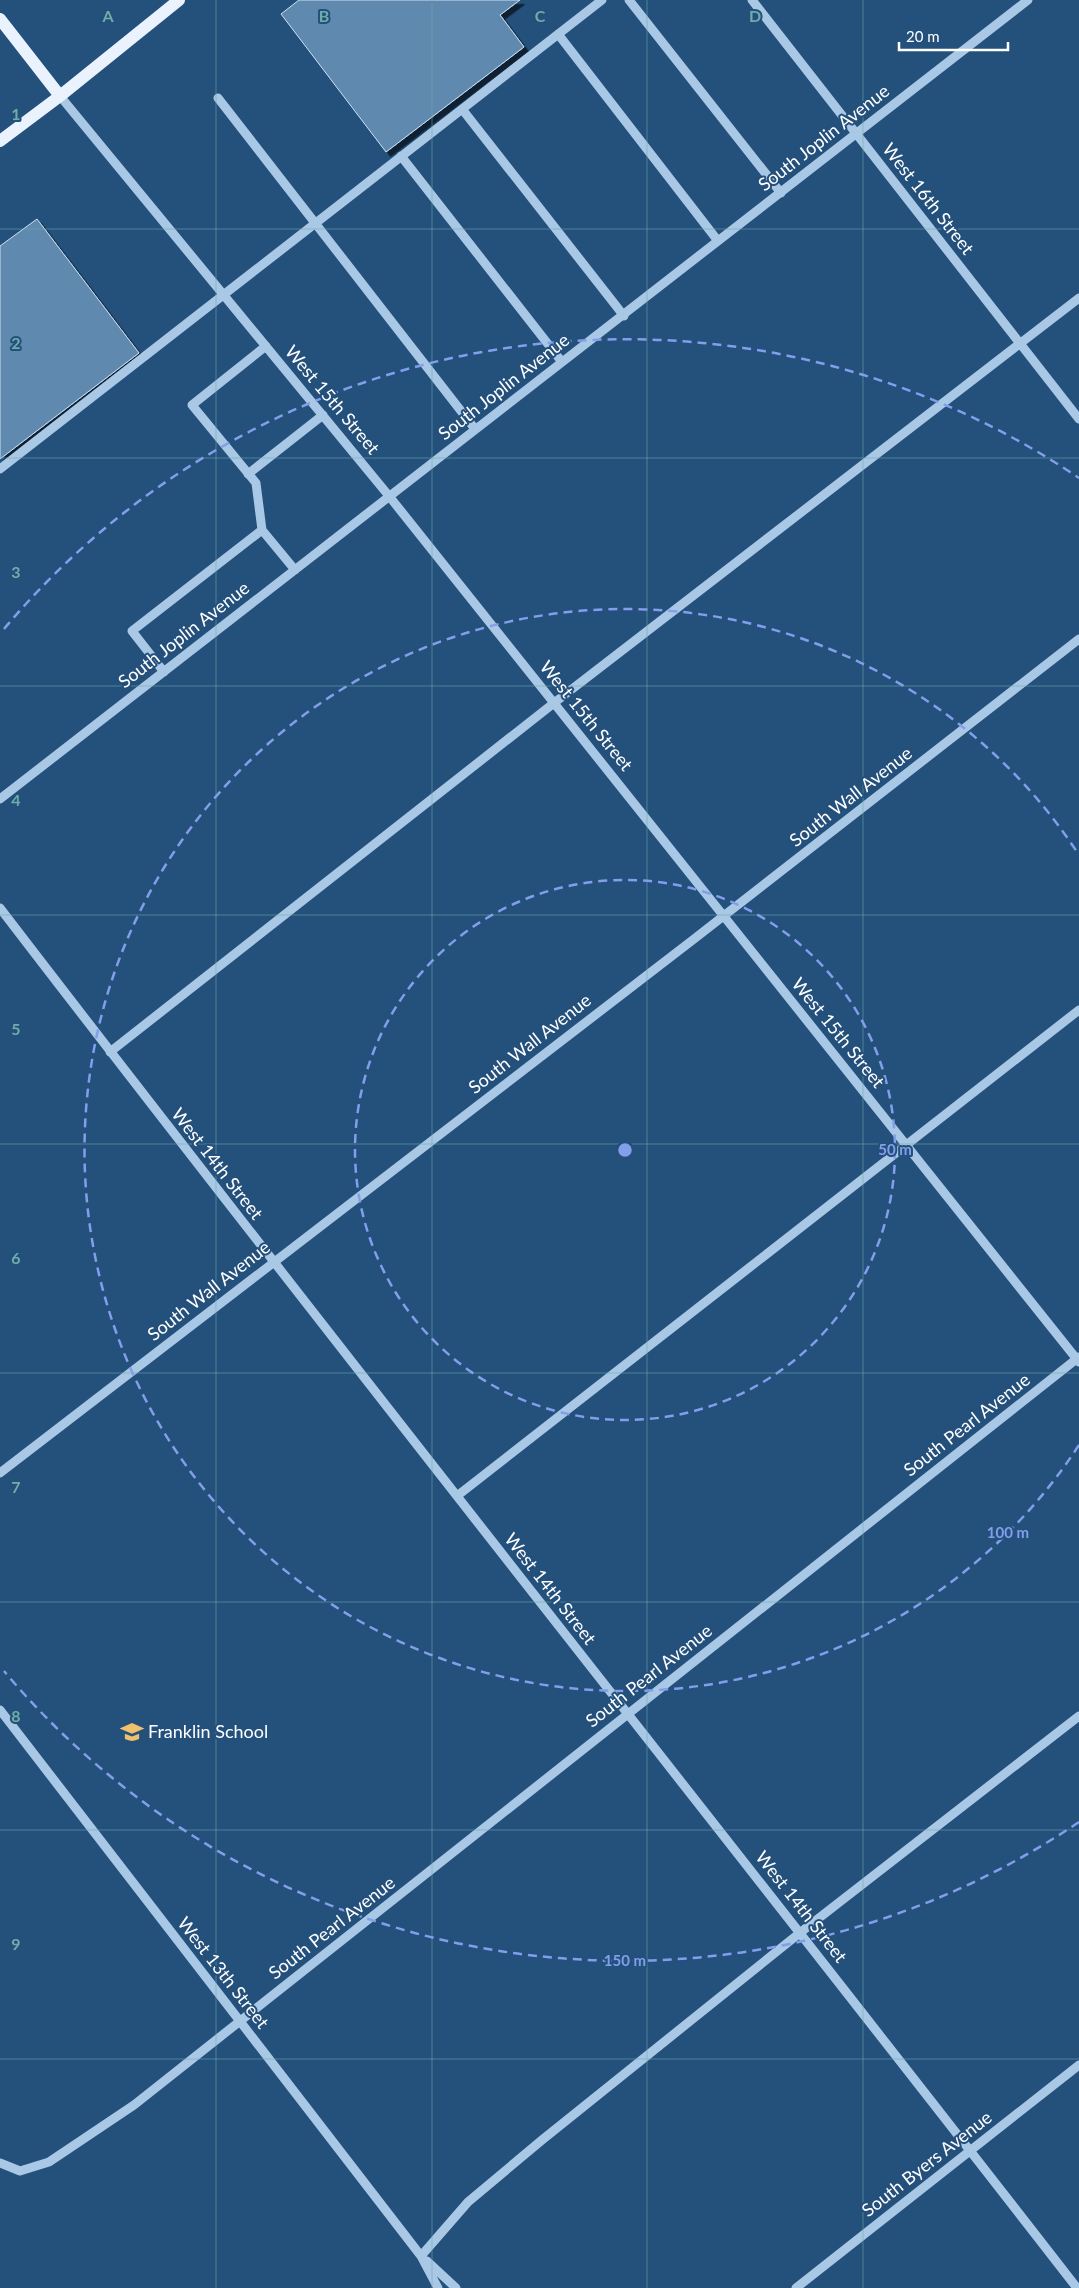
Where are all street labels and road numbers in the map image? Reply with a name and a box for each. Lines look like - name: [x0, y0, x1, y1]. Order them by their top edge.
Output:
- street label: South Joplin Avenue: [753, 79, 893, 195]
- street label: West 16th Street: [878, 138, 979, 259]
- street label: South Joplin Avenue: [433, 328, 573, 444]
- street label: West 15th Street: [281, 340, 385, 459]
- street label: South Joplin Avenue: [113, 576, 253, 692]
- street label: West 15th Street: [536, 656, 638, 775]
- street label: South Wall Avenue: [785, 742, 916, 851]
- street label: West 15th Street: [788, 973, 890, 1092]
- street label: South Wall Avenue: [464, 989, 595, 1098]
- street label: West 14th Street: [167, 1103, 268, 1224]
- street label: South Wall Avenue: [143, 1236, 274, 1345]
- street label: South Pearl Avenue: [899, 1368, 1034, 1480]
- street label: West 14th Street: [500, 1528, 601, 1649]
- street label: South Pearl Avenue: [581, 1619, 716, 1731]
- street label: West 14th Street: [751, 1846, 852, 1967]
- street label: South Pearl Avenue: [264, 1871, 399, 1983]
- street label: West 13th Street: [173, 1912, 274, 2033]
- street label: South Byers Avenue: [857, 2106, 996, 2221]

